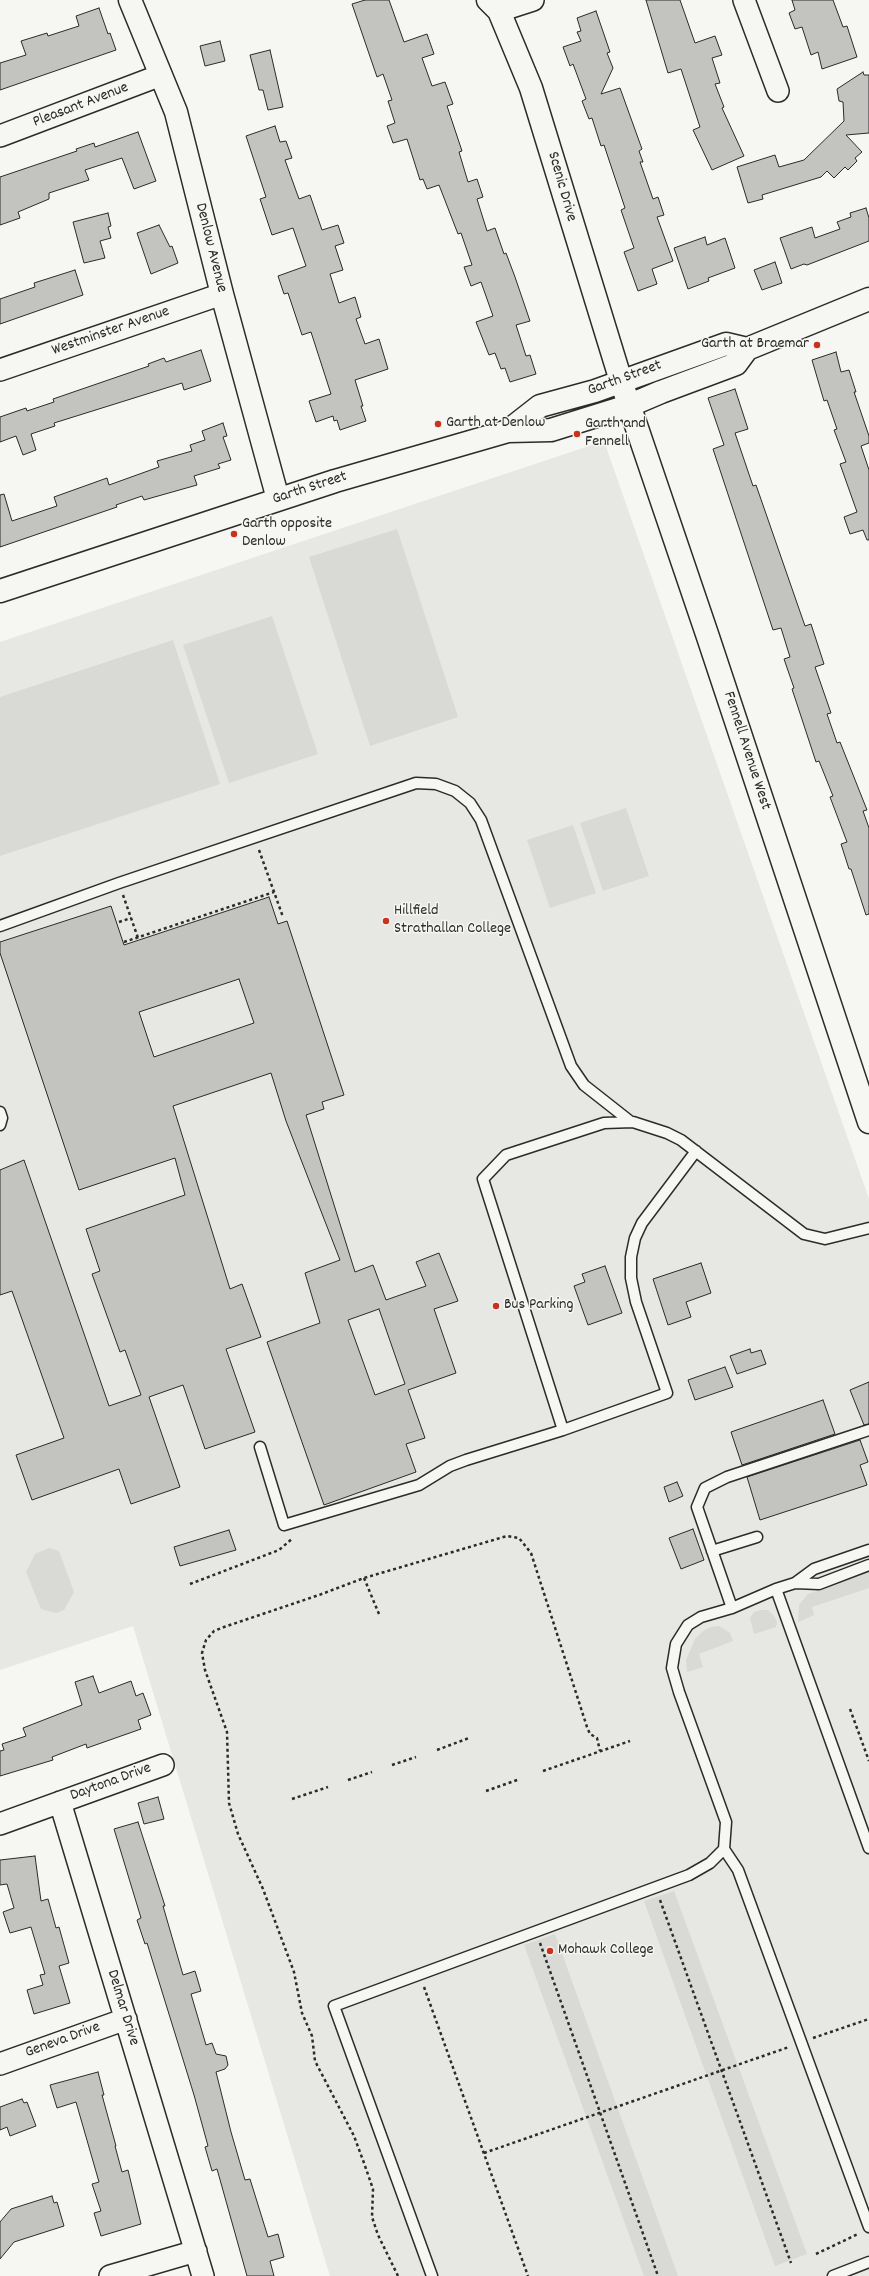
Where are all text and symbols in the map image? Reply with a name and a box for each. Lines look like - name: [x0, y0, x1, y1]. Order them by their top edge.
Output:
- street label: Pleasant Avenue: [31, 79, 131, 133]
- street label: Scenic Drive: [542, 150, 580, 224]
- street label: Denlow Avenue: [190, 201, 230, 295]
- street label: Westminster Avenue: [50, 303, 172, 361]
- place label: Garth at Braemar: [701, 335, 809, 355]
- marker: Garth at Braemar: [812, 340, 822, 350]
- street label: Garth Street: [585, 357, 665, 401]
- place label: Garth at Denlow: [446, 414, 545, 434]
- place label: Garth and Fennell: [585, 415, 646, 453]
- marker: Garth at Denlow: [433, 419, 443, 429]
- marker: Garth and Fennell: [572, 429, 582, 439]
- street label: Garth Street: [270, 468, 350, 510]
- place label: Garth opposite Denlow: [242, 515, 332, 553]
- marker: Garth opposite Denlow: [229, 529, 239, 539]
- street label: Fennell Avenue West: [718, 689, 774, 813]
- place label: Hillfield Strathallan College: [394, 902, 511, 940]
- marker: Hillfield Strathallan College: [381, 916, 391, 926]
- place label: Bus Parking: [504, 1296, 573, 1316]
- marker: Bus Parking: [491, 1301, 501, 1311]
- street label: Daytona Drive: [68, 1760, 154, 1806]
- place label: Mohawk College: [558, 1941, 654, 1961]
- marker: Mohawk College: [545, 1946, 555, 1956]
- street label: Delmar Drive: [101, 1968, 143, 2048]
- street label: Geneva Drive: [23, 2019, 103, 2063]

